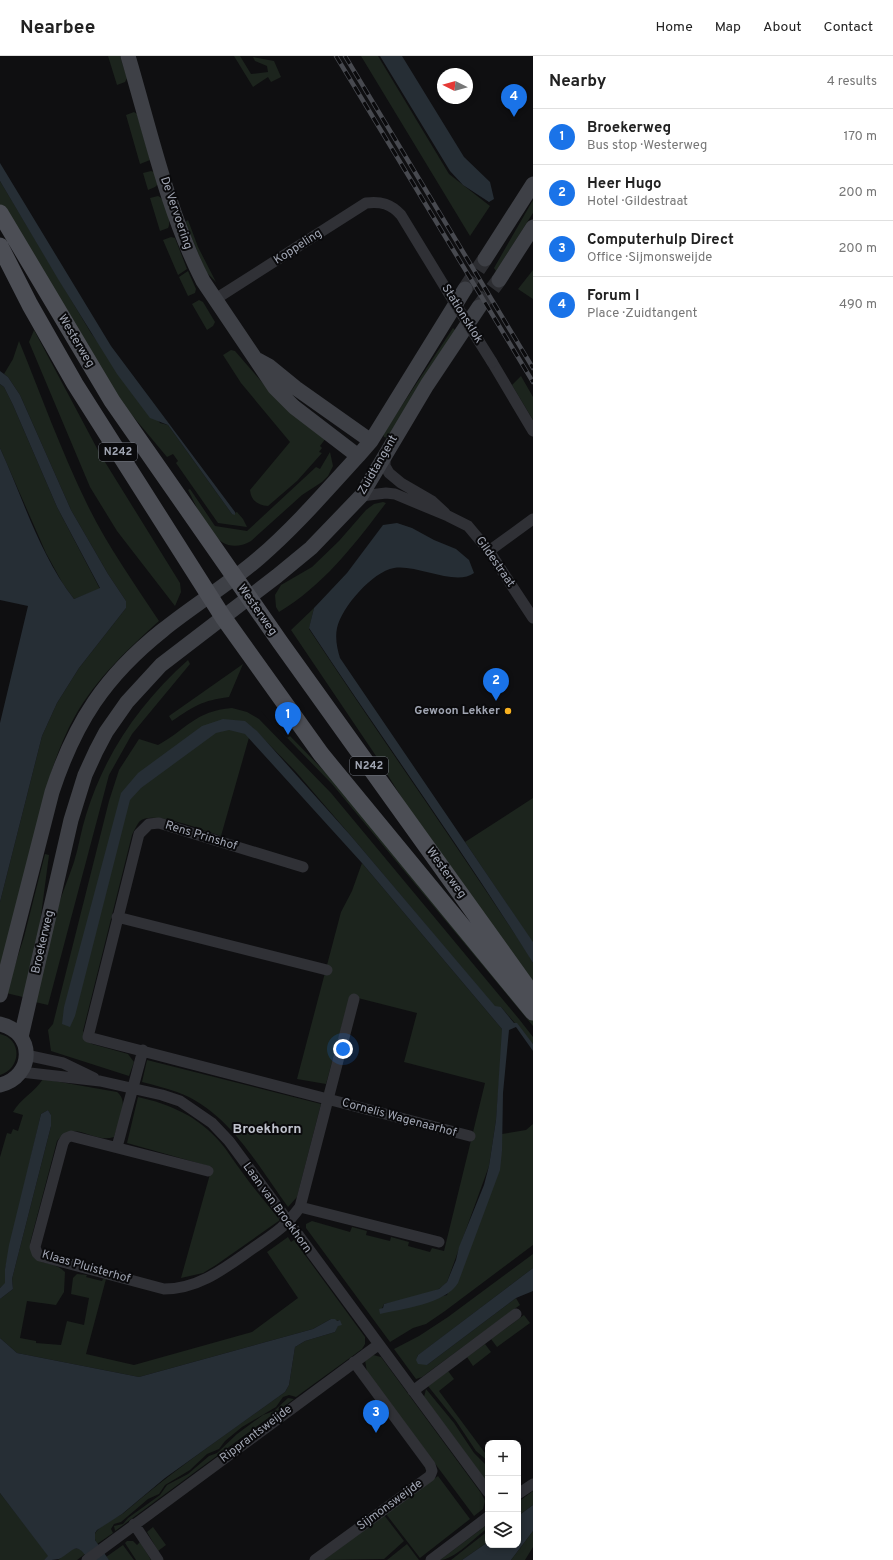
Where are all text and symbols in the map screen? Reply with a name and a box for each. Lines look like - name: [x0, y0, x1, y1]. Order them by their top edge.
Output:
- text: Nearbee: [20, 16, 95, 40]
- text: Home: [656, 19, 693, 36]
- text: Map: [715, 19, 741, 36]
- text: About: [763, 19, 802, 36]
- text: Contact: [824, 19, 873, 36]
- north arrow: [437, 68, 473, 104]
- text: Nearby: [549, 71, 606, 93]
- text: 4 results: [827, 74, 877, 90]
- pin: 4: [501, 84, 527, 117]
- text: Broekerweg: [587, 119, 671, 138]
- text: 1: [559, 129, 565, 145]
- text: 170 m: [843, 129, 877, 145]
- text: Bus stop · Westerweg: [587, 138, 707, 154]
- street label: De Vervoering: [156, 175, 196, 251]
- text: Heer Hugo: [587, 175, 661, 194]
- text: 2: [558, 185, 566, 201]
- text: 200 m: [838, 185, 877, 201]
- text: Hotel · Gildestraat: [587, 194, 688, 210]
- street label: Koppeling: [271, 226, 325, 268]
- text: Computerhulp Direct: [587, 231, 734, 250]
- text: 3: [558, 241, 566, 257]
- text: 200 m: [838, 241, 877, 257]
- text: Office · Sijmonsweijde: [587, 250, 712, 266]
- street label: Stationsklok: [438, 282, 486, 346]
- text: Forum I: [587, 287, 639, 306]
- text: 4: [558, 297, 566, 313]
- text: 490 m: [839, 297, 877, 313]
- text: Place · Zuidtangent: [587, 306, 697, 322]
- street label: Westerweg: [54, 311, 98, 371]
- street label: Zuidtangent: [354, 432, 402, 498]
- road number: N242: [99, 443, 137, 461]
- street label: Gildestraat: [472, 533, 518, 591]
- street label: Westerweg: [233, 581, 281, 639]
- pin: 2: [483, 668, 509, 701]
- pin: 1: [275, 702, 301, 735]
- place label: Gewoon Lekker: [414, 703, 500, 719]
- marker: Gewoon Lekker: [503, 706, 513, 716]
- road number: N242: [350, 757, 388, 775]
- street label: Rens Prinshof: [163, 817, 239, 855]
- street label: Westerweg: [422, 844, 470, 902]
- street label: Broekerweg: [28, 909, 58, 975]
- your location: [333, 1039, 353, 1059]
- street label: Cornelis Wagenaarhof: [340, 1095, 458, 1141]
- district label: Broekhorn: [233, 1121, 301, 1138]
- street label: Laan van Broekhorn: [239, 1160, 315, 1256]
- street label: Klaas Pluisterhof: [40, 1247, 132, 1287]
- pin: 3: [363, 1400, 389, 1433]
- street label: Ripprantsweijde: [217, 1402, 295, 1466]
- map controls: [485, 1440, 521, 1548]
- button: +: [485, 1440, 521, 1476]
- street label: Sijmonsweijde: [354, 1476, 426, 1534]
- button: −: [485, 1476, 521, 1512]
- button: layers: [485, 1512, 521, 1548]

